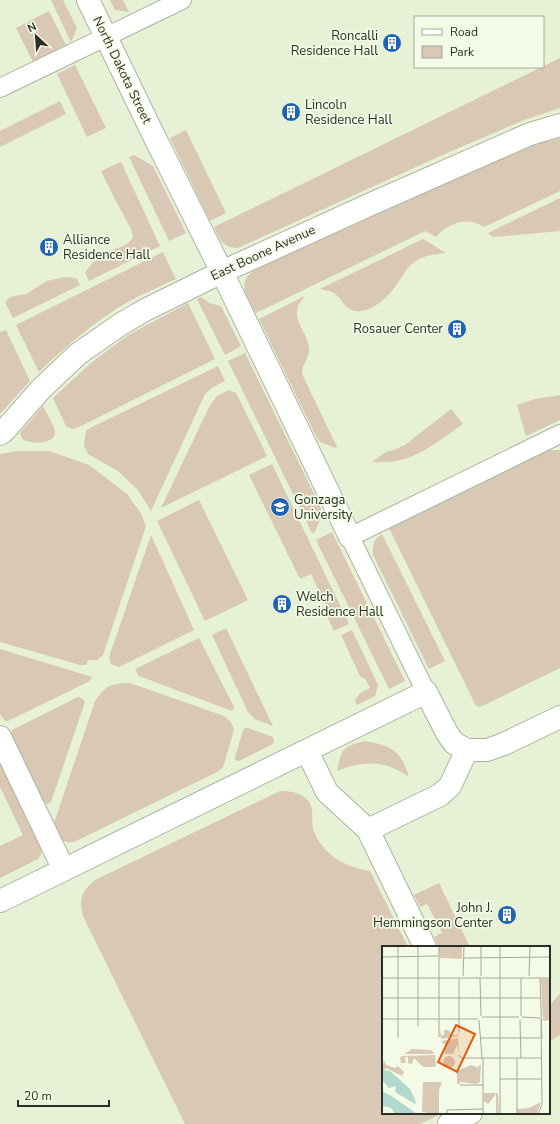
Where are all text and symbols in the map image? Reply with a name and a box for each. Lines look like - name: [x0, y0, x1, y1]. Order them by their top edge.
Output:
- street label: North Dakota Street: [88, 13, 156, 127]
- north arrow: [16, 16, 56, 56]
- legend: [414, 16, 544, 68]
- text: N: [25, 19, 39, 36]
- text: Road: [450, 24, 478, 40]
- place label: Roncalli Residence Hall: [291, 27, 378, 60]
- building icon: Roncalli Residence Hall: [381, 32, 403, 54]
- text: Park: [450, 44, 475, 60]
- place label: Lincoln Residence Hall: [305, 96, 392, 129]
- building icon: Lincoln Residence Hall: [280, 101, 302, 123]
- street label: East Boone Avenue: [208, 221, 318, 285]
- place label: Alliance Residence Hall: [63, 231, 150, 264]
- building icon: Alliance Residence Hall: [38, 236, 60, 258]
- building icon: Rosauer Center: [446, 318, 468, 340]
- place label: Rosauer Center: [353, 320, 443, 338]
- place label: Gonzaga University: [294, 491, 353, 524]
- school or university icon: Gonzaga University: [269, 496, 291, 518]
- place label: Welch Residence Hall: [296, 588, 383, 621]
- building icon: Welch Residence Hall: [271, 593, 293, 615]
- place label: John J. Hemmingson Center: [373, 899, 493, 932]
- building icon: John J. Hemmingson Center: [496, 904, 518, 926]
- inset map: [382, 946, 550, 1114]
- scale bar: [18, 1082, 109, 1108]
- text: 20 m: [24, 1088, 52, 1104]

